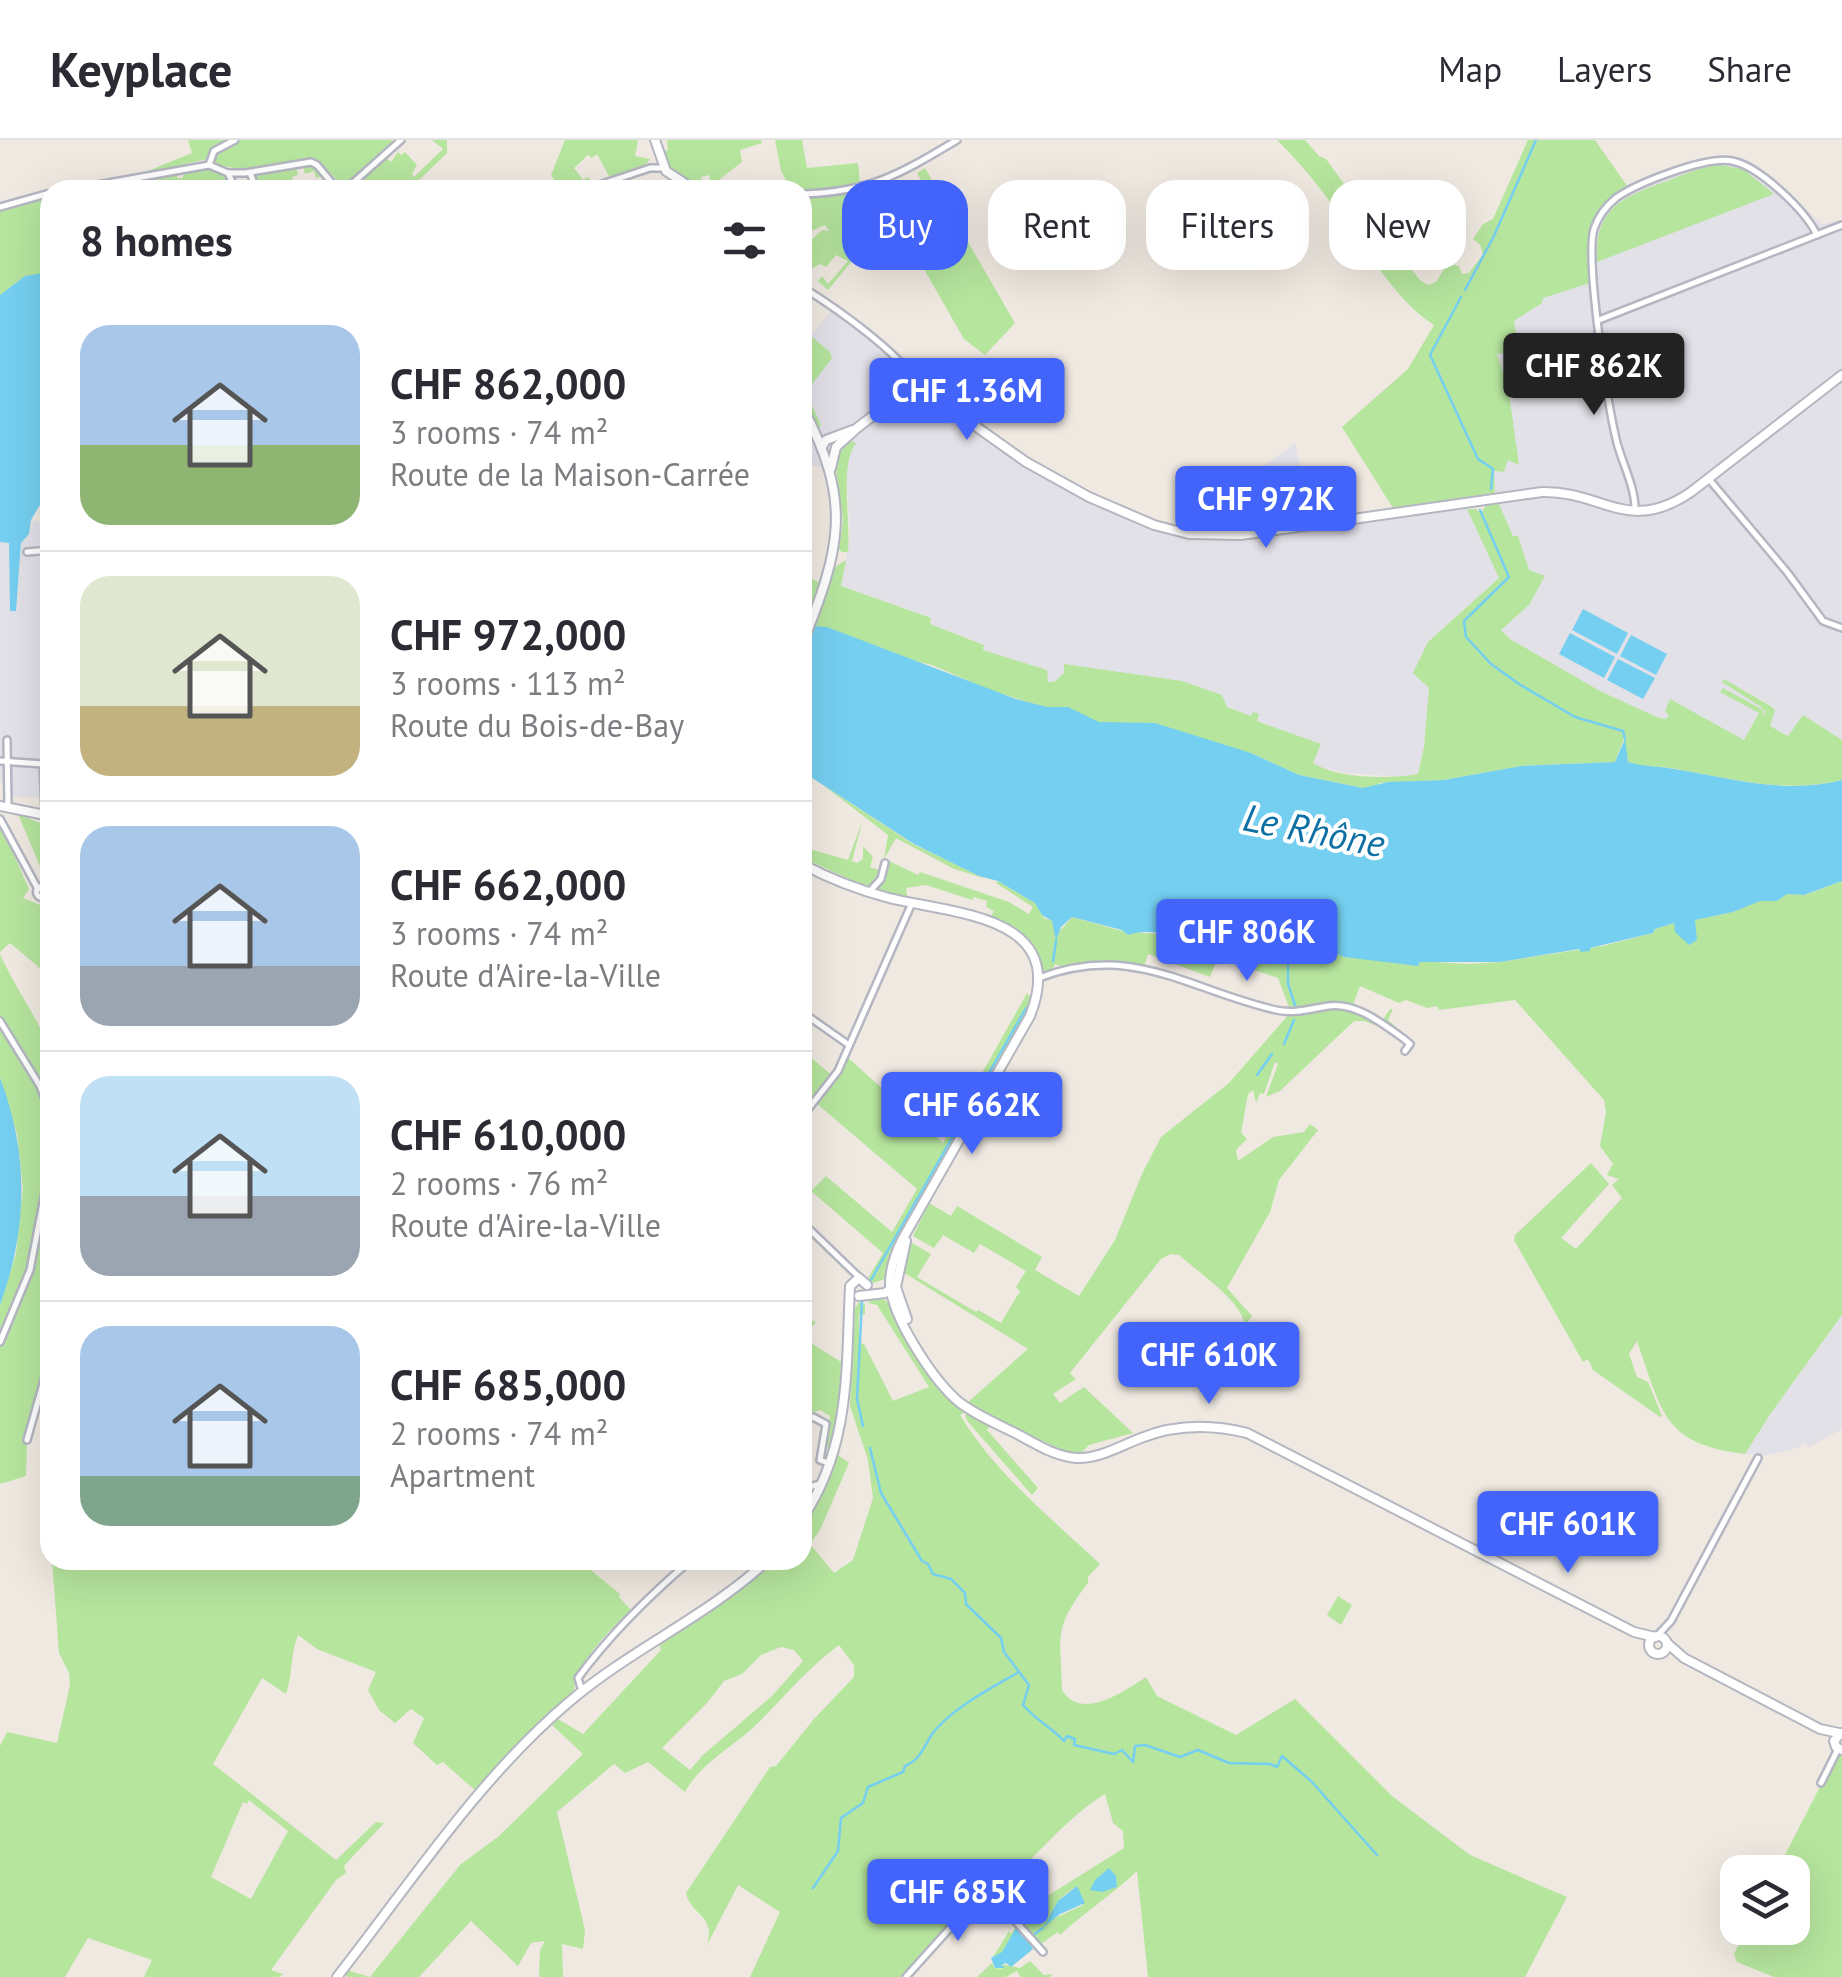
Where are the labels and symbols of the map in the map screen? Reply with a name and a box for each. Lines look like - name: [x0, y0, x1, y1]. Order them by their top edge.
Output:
- pin: CHF 862K: [1491, 333, 1697, 418]
- pin: CHF 1.36M: [853, 358, 1081, 443]
- pin: CHF 972K: [1163, 466, 1369, 551]
- water label: Le Rhône: [1239, 792, 1390, 867]
- pin: CHF 806K: [1144, 899, 1350, 984]
- pin: CHF 662K: [869, 1072, 1075, 1157]
- pin: CHF 610K: [1106, 1322, 1312, 1407]
- pin: CHF 601K: [1465, 1491, 1671, 1576]
- pin: CHF 685K: [855, 1859, 1061, 1944]

